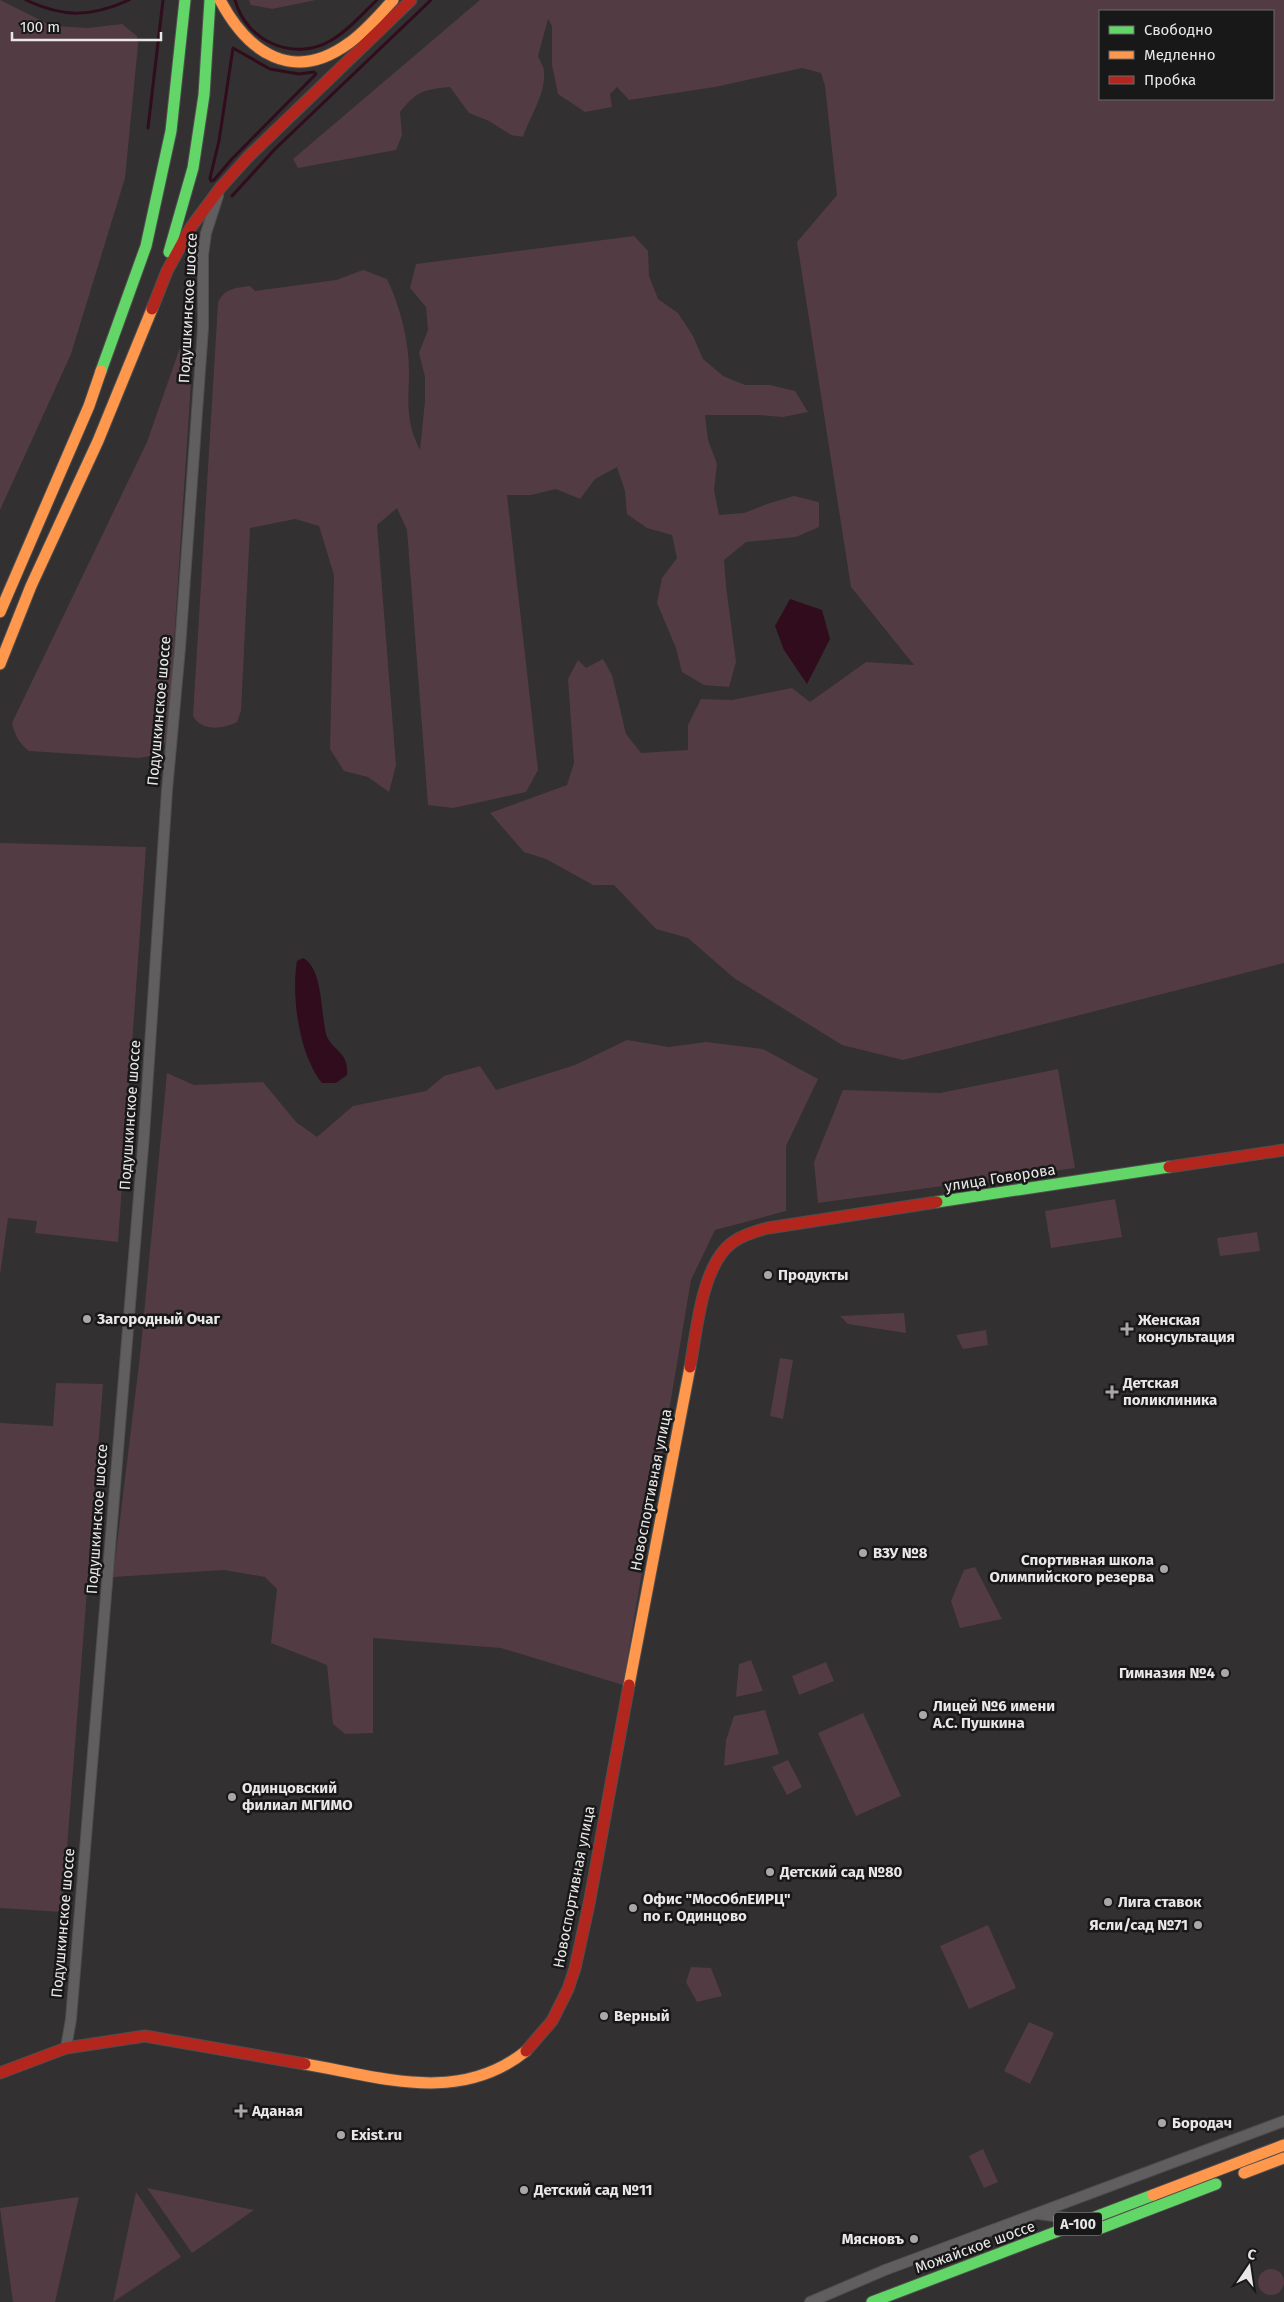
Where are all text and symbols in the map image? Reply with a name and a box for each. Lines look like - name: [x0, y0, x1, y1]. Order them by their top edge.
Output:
- scale bar: [12, 10, 161, 42]
- legend: [1099, 10, 1274, 100]
- text: 100 m: [20, 18, 60, 36]
- text: Свободно: [1144, 21, 1213, 39]
- text: Медленно: [1144, 46, 1216, 64]
- text: Пробка: [1144, 71, 1196, 89]
- street label: Подушкинское шоссе: [175, 232, 201, 384]
- street label: Подушкинское шоссе: [143, 635, 175, 787]
- street label: Подушкинское шоссе: [116, 1039, 144, 1191]
- street label: улица Говорова: [943, 1160, 1057, 1196]
- place label: Продукты: [778, 1266, 848, 1284]
- marker: Продукты: [762, 1269, 774, 1281]
- place label: Загородный Очаг: [96, 1310, 221, 1328]
- place label: Женская консультация: [1137, 1311, 1235, 1346]
- marker: Загородный Очаг: [81, 1313, 93, 1325]
- marker: Женская консультация: [1120, 1322, 1134, 1336]
- place label: Детская поликлиника: [1122, 1374, 1217, 1409]
- marker: Детская поликлиника: [1105, 1385, 1119, 1399]
- street label: Новоспортивная улица: [626, 1407, 676, 1573]
- street label: Подушкинское шоссе: [83, 1443, 111, 1595]
- place label: ВЗУ №8: [873, 1544, 928, 1562]
- marker: ВЗУ №8: [857, 1547, 869, 1559]
- place label: Спортивная школа Олимпийского резерва: [990, 1551, 1154, 1586]
- marker: Спортивная школа Олимпийского резерва: [1158, 1563, 1170, 1575]
- place label: Гимназия №4: [1119, 1664, 1216, 1682]
- marker: Гимназия №4: [1219, 1667, 1231, 1679]
- place label: Лицей №6 имени А.С. Пушкина: [932, 1697, 1055, 1732]
- marker: Лицей №6 имени А.С. Пушкина: [917, 1709, 929, 1721]
- place label: Одинцовский филиал МГИМО: [242, 1779, 353, 1814]
- marker: Одинцовский филиал МГИМО: [226, 1791, 238, 1803]
- street label: Новоспортивная улица: [549, 1804, 599, 1970]
- street label: Подушкинское шоссе: [47, 1847, 79, 1999]
- place label: Детский сад №80: [779, 1863, 903, 1881]
- marker: Детский сад №80: [764, 1866, 776, 1878]
- place label: Офис "МосОблЕИРЦ" по г. Одинцово: [643, 1890, 791, 1925]
- place label: Лига ставок: [1118, 1893, 1202, 1911]
- marker: Лига ставок: [1102, 1896, 1114, 1908]
- marker: Офис "МосОблЕИРЦ" по г. Одинцово: [627, 1902, 639, 1914]
- place label: Ясли/сад №71: [1089, 1916, 1188, 1934]
- marker: Ясли/сад №71: [1192, 1919, 1204, 1931]
- place label: Верный: [614, 2007, 670, 2025]
- marker: Верный: [598, 2010, 610, 2022]
- place label: Аданая: [251, 2102, 303, 2120]
- marker: Аданая: [234, 2104, 248, 2118]
- place label: Бородач: [1172, 2114, 1232, 2132]
- marker: Бородач: [1156, 2117, 1168, 2129]
- place label: Exist.ru: [351, 2126, 402, 2144]
- marker: Exist.ru: [335, 2129, 347, 2141]
- place label: Детский сад №11: [533, 2181, 653, 2199]
- marker: Детский сад №11: [518, 2184, 530, 2196]
- road number: А-100: [1054, 2212, 1102, 2236]
- street label: Можайское шоссе: [913, 2217, 1037, 2277]
- place label: Мясновъ: [842, 2230, 905, 2248]
- marker: Мясновъ: [908, 2233, 920, 2245]
- north arrow: [1224, 2242, 1274, 2292]
- text: С: [1246, 2246, 1258, 2264]

